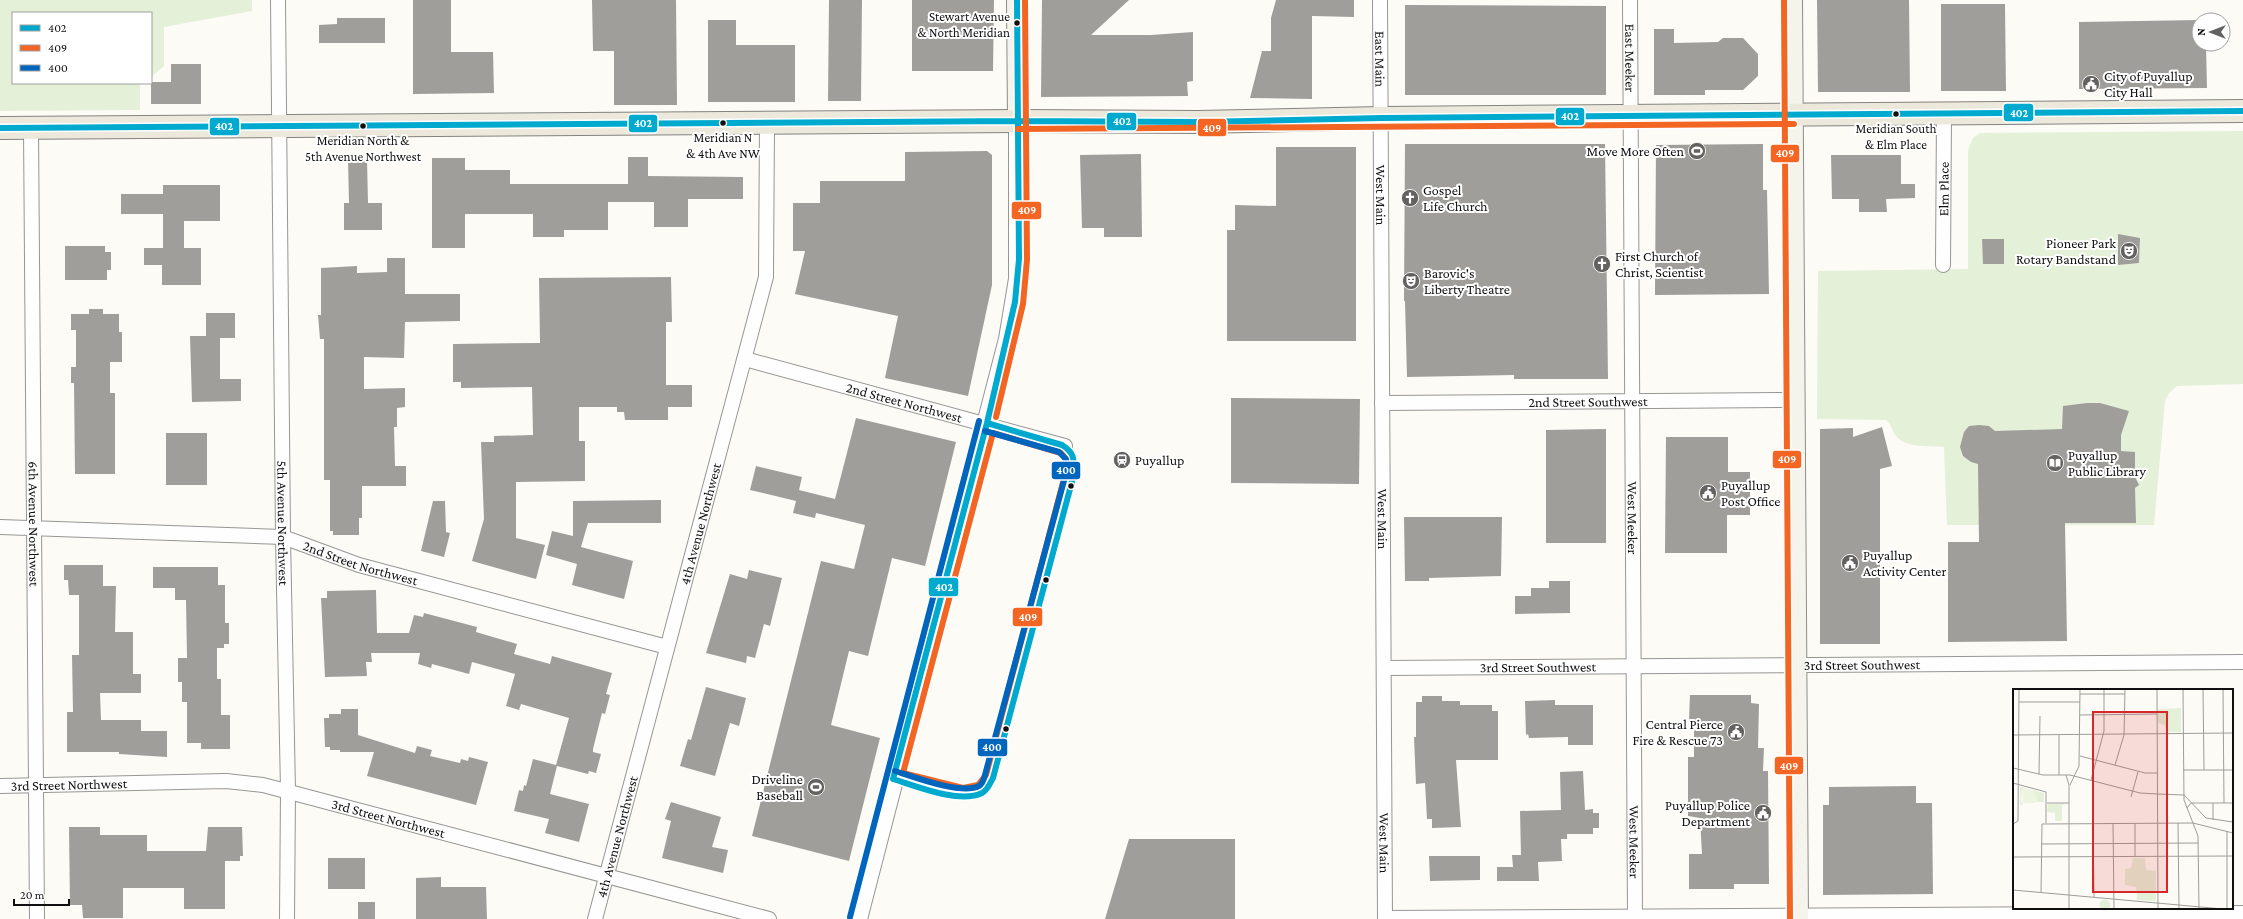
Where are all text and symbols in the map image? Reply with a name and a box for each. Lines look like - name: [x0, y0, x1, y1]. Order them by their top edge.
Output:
- place label: Stewart Avenue & North Meridian: [917, 9, 1010, 40]
- legend: [12, 12, 152, 84]
- north arrow: [2191, 12, 2231, 52]
- marker: Stewart Avenue & North Meridian: [1012, 18, 1022, 28]
- text: 402: [48, 21, 67, 35]
- street label: East Meeker: [1622, 24, 1639, 92]
- text: N: [2195, 28, 2207, 36]
- street label: East Main: [1372, 31, 1388, 88]
- text: 409: [48, 41, 67, 55]
- text: 400: [48, 61, 68, 75]
- place label: City of Puyallup City Hall: [2104, 68, 2193, 100]
- public building icon: City of Puyallup City Hall: [2081, 74, 2101, 94]
- line badge: 402: [2003, 103, 2034, 122]
- line badge: 402: [1555, 107, 1585, 126]
- text: 402: [2010, 107, 2028, 119]
- marker: Meridian South & Elm Place: [1891, 109, 1901, 119]
- text: 402: [1561, 110, 1579, 122]
- line badge: 402: [1106, 112, 1137, 131]
- line badge: 402: [628, 114, 658, 133]
- text: 402: [1113, 115, 1131, 127]
- line badge: 402: [209, 117, 240, 136]
- text: 402: [634, 117, 652, 129]
- marker: Meridian N & 4th Ave NW: [718, 118, 728, 128]
- line badge: 409: [1197, 118, 1227, 137]
- text: 402: [215, 120, 233, 132]
- marker: Meridian North & 5th Avenue Northwest: [358, 121, 368, 131]
- place label: Meridian South & Elm Place: [1856, 121, 1936, 152]
- text: 409: [1203, 122, 1221, 134]
- place label: Meridian N & 4th Ave NW: [686, 130, 760, 161]
- place label: Meridian North & 5th Avenue Northwest: [305, 133, 422, 164]
- sports icon: Move More Often: [1687, 141, 1707, 161]
- place label: Move More Often: [1587, 143, 1684, 159]
- line badge: 409: [1770, 144, 1800, 163]
- text: 409: [1776, 147, 1794, 159]
- street label: Elm Place: [1935, 162, 1952, 216]
- street label: West Main: [1373, 165, 1389, 226]
- place label: Gospel Life Church: [1423, 182, 1488, 214]
- church icon: Gospel Life Church: [1400, 188, 1420, 208]
- line badge: 409: [1011, 201, 1042, 220]
- text: 409: [1018, 204, 1036, 216]
- place label: Pioneer Park Rotary Bandstand: [2016, 235, 2117, 267]
- theatre icon: Pioneer Park Rotary Bandstand: [2119, 241, 2139, 261]
- place label: First Church of Christ, Scientist: [1615, 248, 1704, 280]
- church icon: First Church of Christ, Scientist: [1592, 254, 1612, 274]
- place label: Barovic's Liberty Theatre: [1424, 265, 1510, 297]
- theatre icon: Barovic's Liberty Theatre: [1401, 271, 1421, 291]
- street label: 2nd Street Northwest: [845, 379, 964, 426]
- street label: 2nd Street Southwest: [1528, 393, 1648, 410]
- place label: Puyallup Public Library: [2068, 447, 2146, 479]
- station icon: Puyallup: [1112, 450, 1132, 470]
- line badge: 409: [1772, 450, 1802, 469]
- place label: Puyallup: [1135, 452, 1184, 468]
- text: 409: [1778, 453, 1796, 465]
- library icon: Puyallup Public Library: [2045, 453, 2065, 473]
- street label: 5th Avenue Northwest: [274, 460, 292, 586]
- street label: 6th Avenue Northwest: [26, 461, 42, 587]
- street label: 4th Avenue Northwest: [676, 461, 724, 586]
- line badge: 400: [1051, 461, 1081, 480]
- text: 400: [1056, 464, 1076, 476]
- place label: Puyallup Post Office: [1721, 477, 1780, 509]
- unlabelled marker: [1066, 481, 1076, 491]
- street label: West Meeker: [1625, 482, 1641, 554]
- public building icon: Puyallup Post Office: [1698, 483, 1718, 503]
- street label: West Main: [1375, 489, 1391, 550]
- street label: 2nd Street Northwest: [301, 537, 420, 588]
- place label: Puyallup Activity Center: [1863, 547, 1946, 579]
- public building icon: Puyallup Activity Center: [1840, 553, 1860, 573]
- unlabelled marker: [1041, 575, 1051, 585]
- line badge: 402: [928, 577, 959, 597]
- text: 402: [935, 581, 953, 593]
- line badge: 409: [1012, 607, 1043, 627]
- text: 409: [1019, 611, 1037, 623]
- street label: 3rd Street Southwest: [1804, 656, 1921, 673]
- street label: 3rd Street Southwest: [1480, 659, 1597, 675]
- inset map: [2013, 689, 2233, 909]
- place label: Central Pierce Fire & Rescue 73: [1632, 716, 1723, 748]
- public building icon: Central Pierce Fire & Rescue 73: [1726, 722, 1746, 742]
- unlabelled marker: [1001, 724, 1011, 734]
- line badge: 400: [977, 738, 1008, 757]
- text: 400: [982, 741, 1002, 753]
- line badge: 409: [1774, 756, 1804, 775]
- text: 409: [1780, 760, 1798, 772]
- place label: Driveline Baseball: [752, 771, 803, 803]
- street label: 4th Avenue Northwest: [593, 774, 641, 900]
- street label: 3rd Street Northwest: [11, 775, 128, 794]
- sports icon: Driveline Baseball: [806, 777, 826, 797]
- street label: 3rd Street Northwest: [330, 796, 447, 841]
- place label: Puyallup Police Department: [1665, 797, 1750, 829]
- public building icon: Puyallup Police Department: [1753, 803, 1773, 823]
- street label: West Meeker: [1626, 806, 1643, 878]
- street label: West Main: [1376, 813, 1393, 874]
- scale bar: [14, 881, 69, 907]
- text: 20 m: [20, 888, 45, 902]

